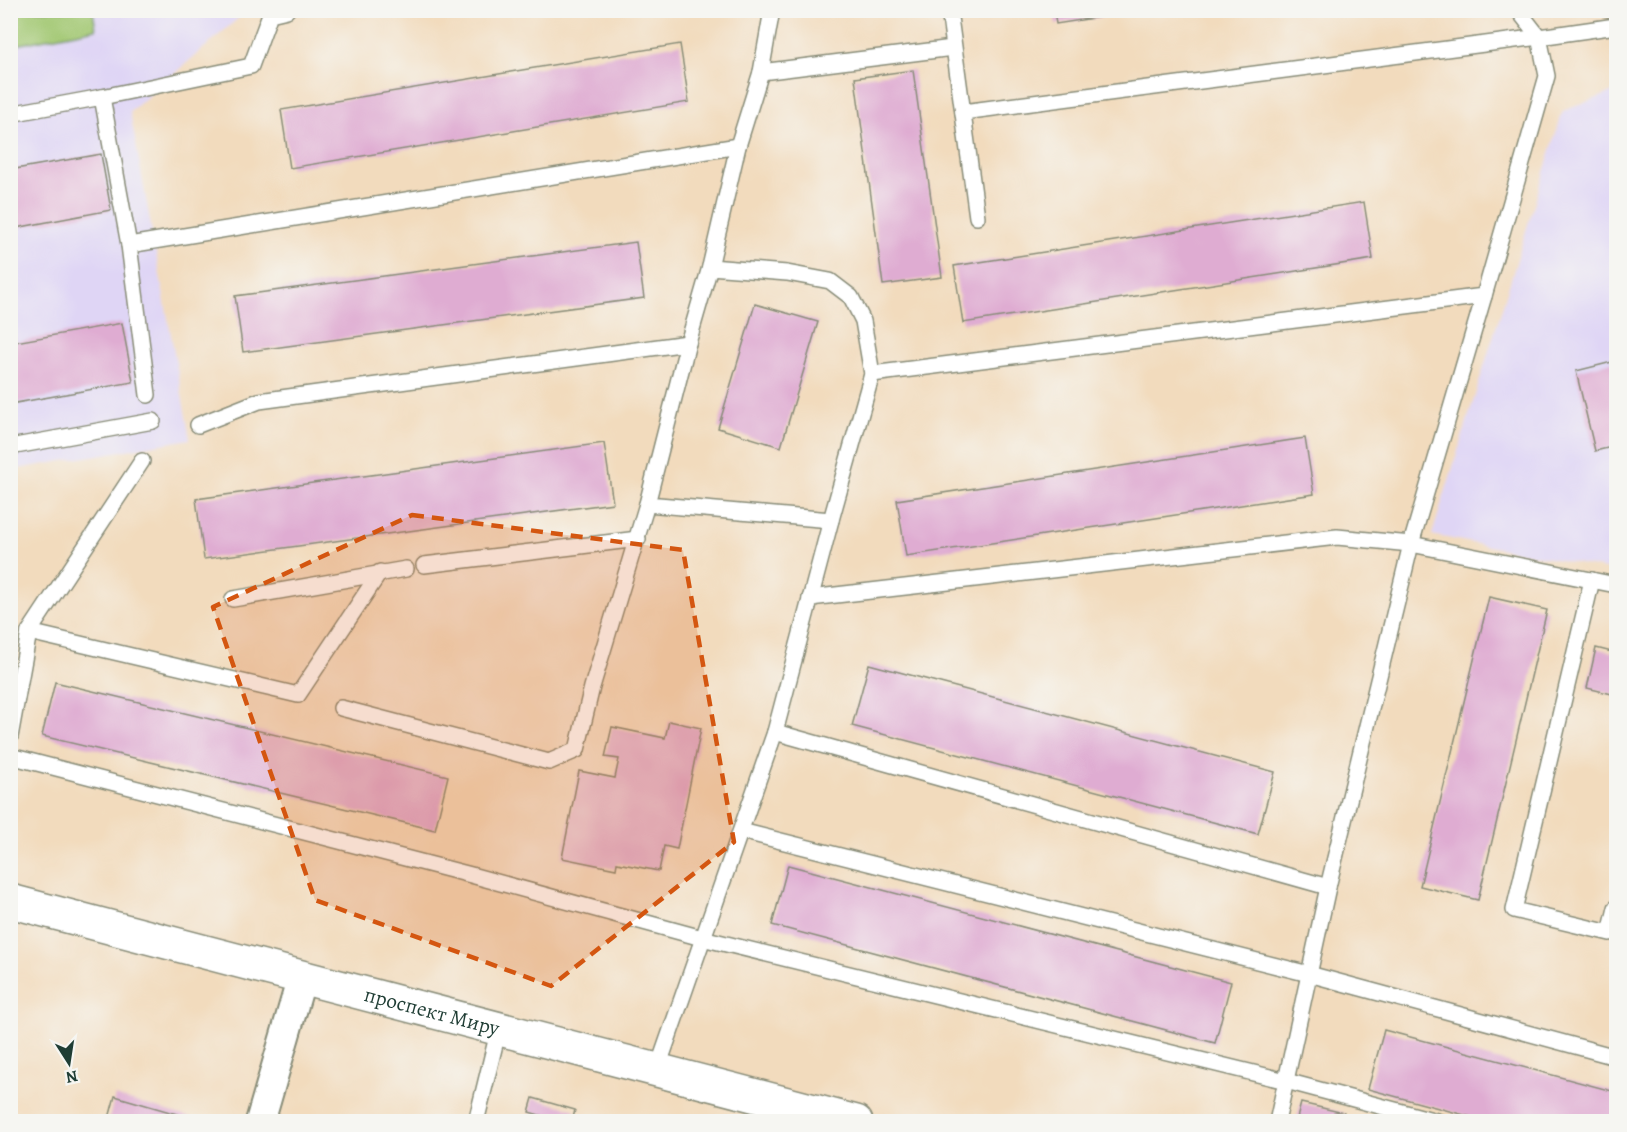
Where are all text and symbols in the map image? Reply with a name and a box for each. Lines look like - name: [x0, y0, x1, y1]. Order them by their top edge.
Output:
- street label: проспект Миру: [361, 980, 503, 1042]
- north arrow: [39, 1033, 99, 1093]
- text: N: [64, 1065, 80, 1089]

